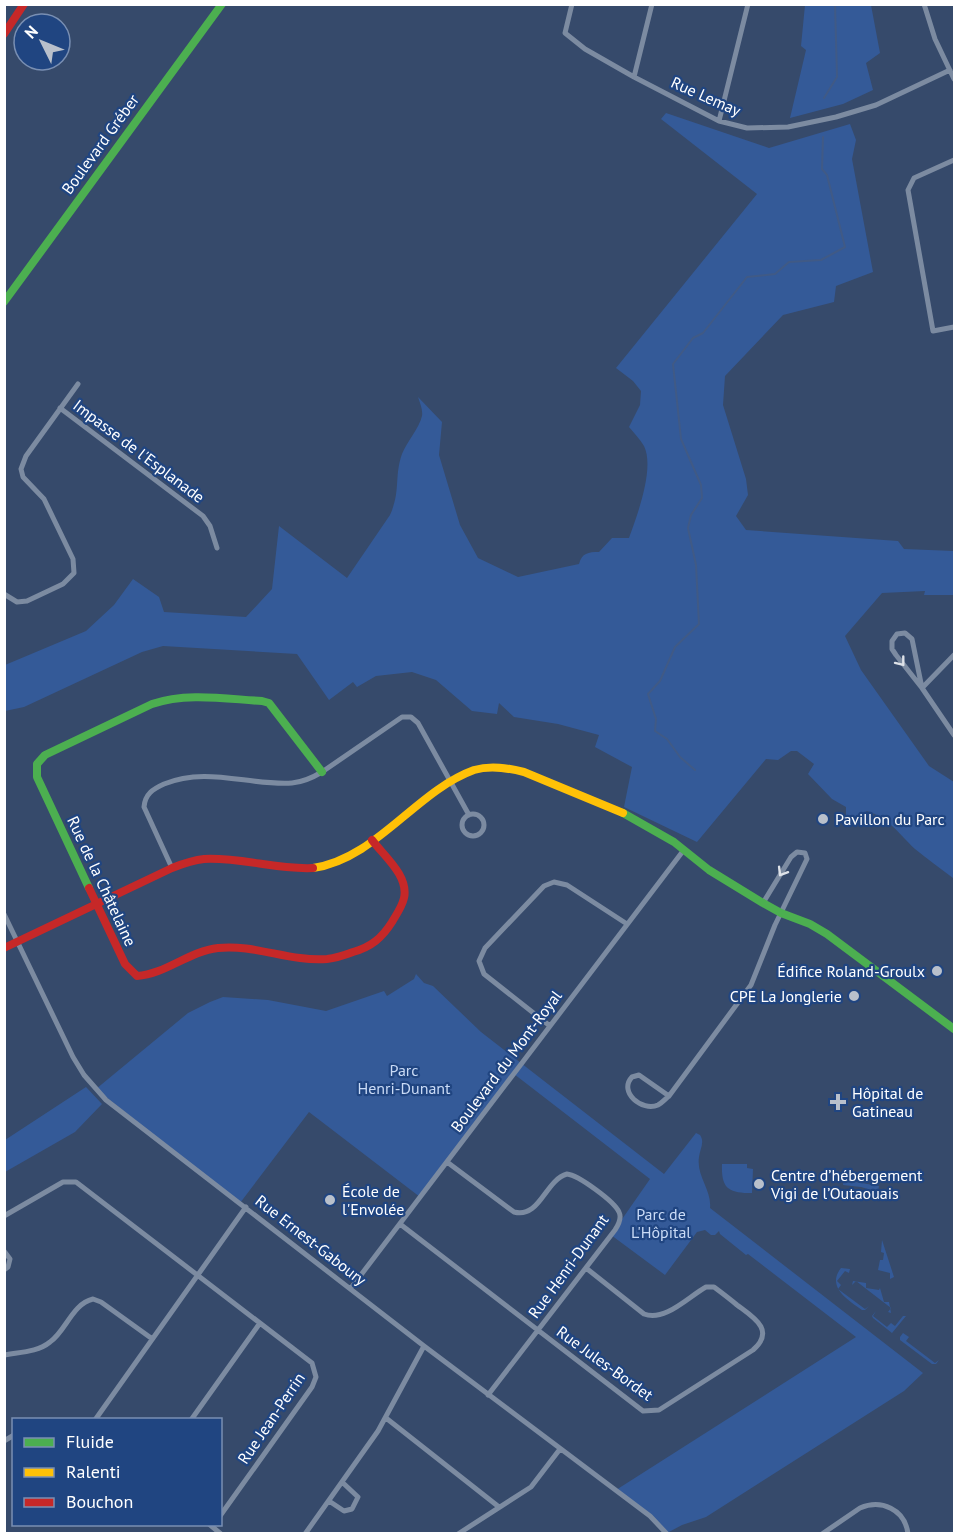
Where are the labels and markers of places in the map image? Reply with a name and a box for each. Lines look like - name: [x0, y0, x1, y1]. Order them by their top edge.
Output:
- place label: Pavillon du Parc: [835, 809, 945, 829]
- marker: Pavillon du Parc: [816, 812, 830, 826]
- place label: Édifice Roland-Groulx: [777, 961, 925, 981]
- marker: Édifice Roland-Groulx: [930, 964, 944, 978]
- place label: CPE La Jonglerie: [730, 986, 842, 1006]
- marker: CPE La Jonglerie: [847, 989, 861, 1003]
- place label: Hôpital de Gatineau: [852, 1083, 923, 1121]
- marker: Hôpital de Gatineau: [829, 1093, 847, 1111]
- place label: Centre d’hébergement Vigi de l’Outaouais: [770, 1165, 923, 1203]
- marker: Centre d’hébergement Vigi de l’Outaouais: [752, 1177, 766, 1191]
- place label: École de l'Envolée: [342, 1181, 404, 1219]
- marker: École de l'Envolée: [323, 1193, 337, 1207]

